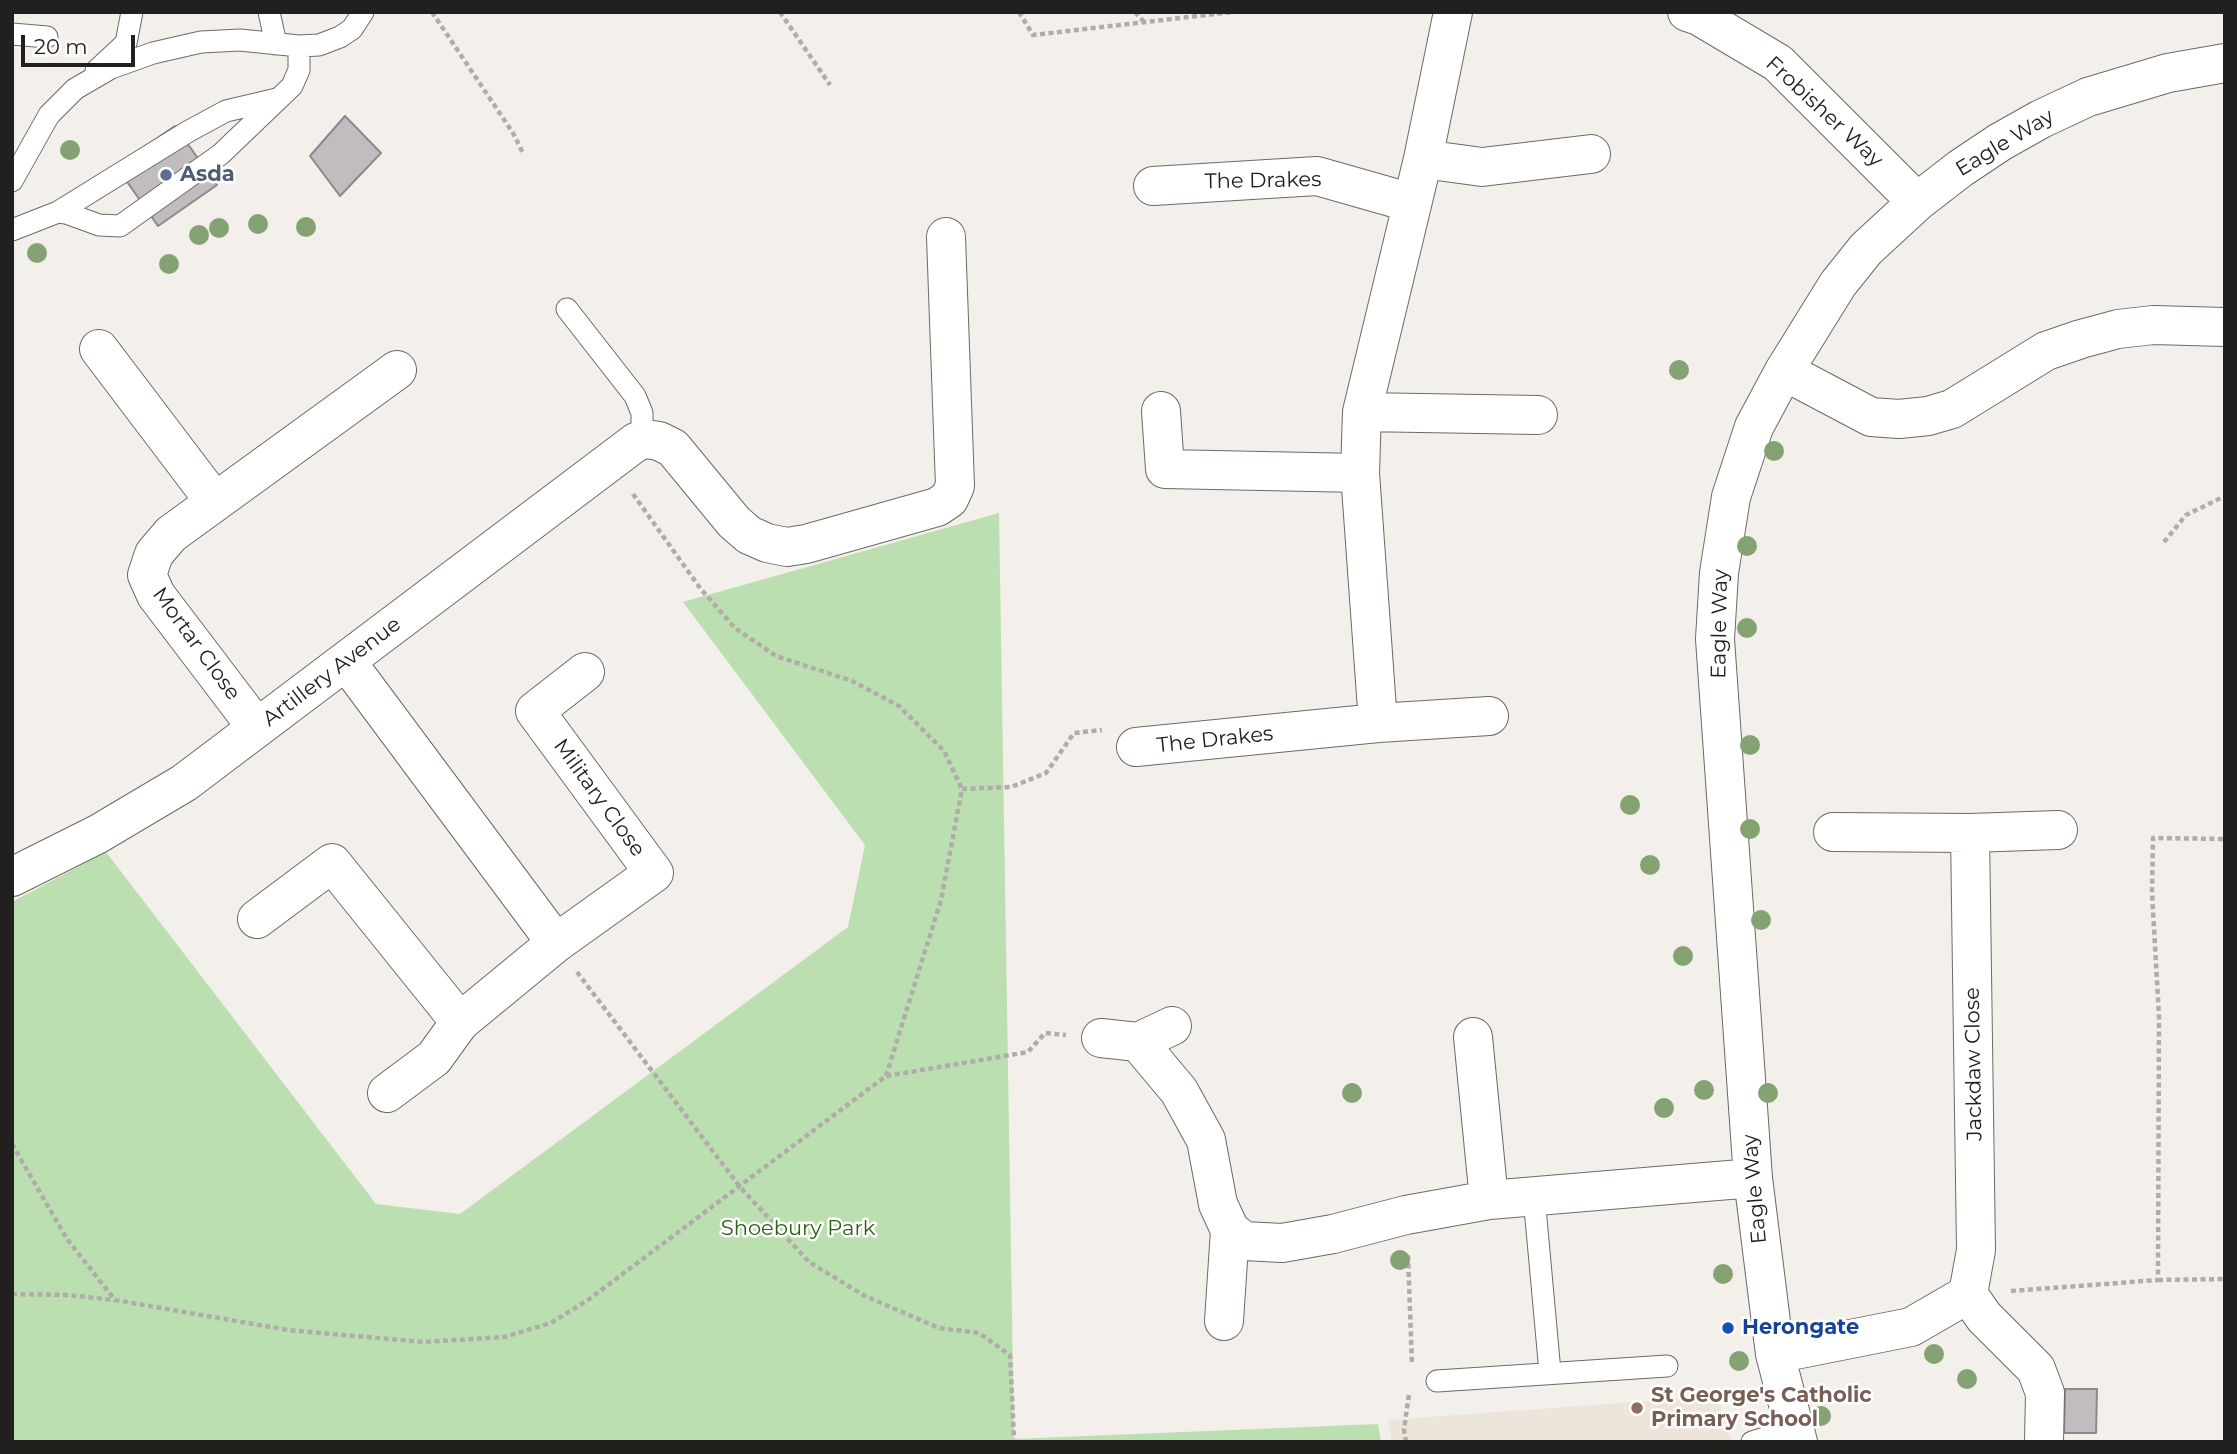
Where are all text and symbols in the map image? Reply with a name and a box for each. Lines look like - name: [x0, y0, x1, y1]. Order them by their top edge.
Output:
- scale bar: [24, 21, 138, 65]
- text: 20 m: [34, 34, 88, 59]
- street label: Frobisher Way: [1760, 51, 1888, 173]
- street label: Eagle Way: [1951, 104, 2059, 182]
- place label: Asda: [180, 162, 235, 188]
- marker: Asda: [158, 167, 174, 183]
- street label: The Drakes: [1204, 167, 1322, 195]
- street label: Eagle Way: [1706, 569, 1734, 679]
- street label: Mortar Close: [147, 583, 245, 705]
- street label: Artillery Avenue: [258, 612, 406, 732]
- street label: The Drakes: [1156, 721, 1274, 759]
- street label: Military Close: [548, 734, 650, 862]
- street label: Jackdaw Close: [1960, 987, 1988, 1141]
- street label: Eagle Way: [1738, 1133, 1772, 1245]
- park label: Shoebury Park: [721, 1216, 875, 1242]
- place label: Herongate: [1742, 1315, 1859, 1341]
- marker: Herongate: [1720, 1320, 1736, 1336]
- place label: St George's Catholic Primary School: [1651, 1383, 1872, 1433]
- marker: St George's Catholic Primary School: [1629, 1400, 1645, 1416]

